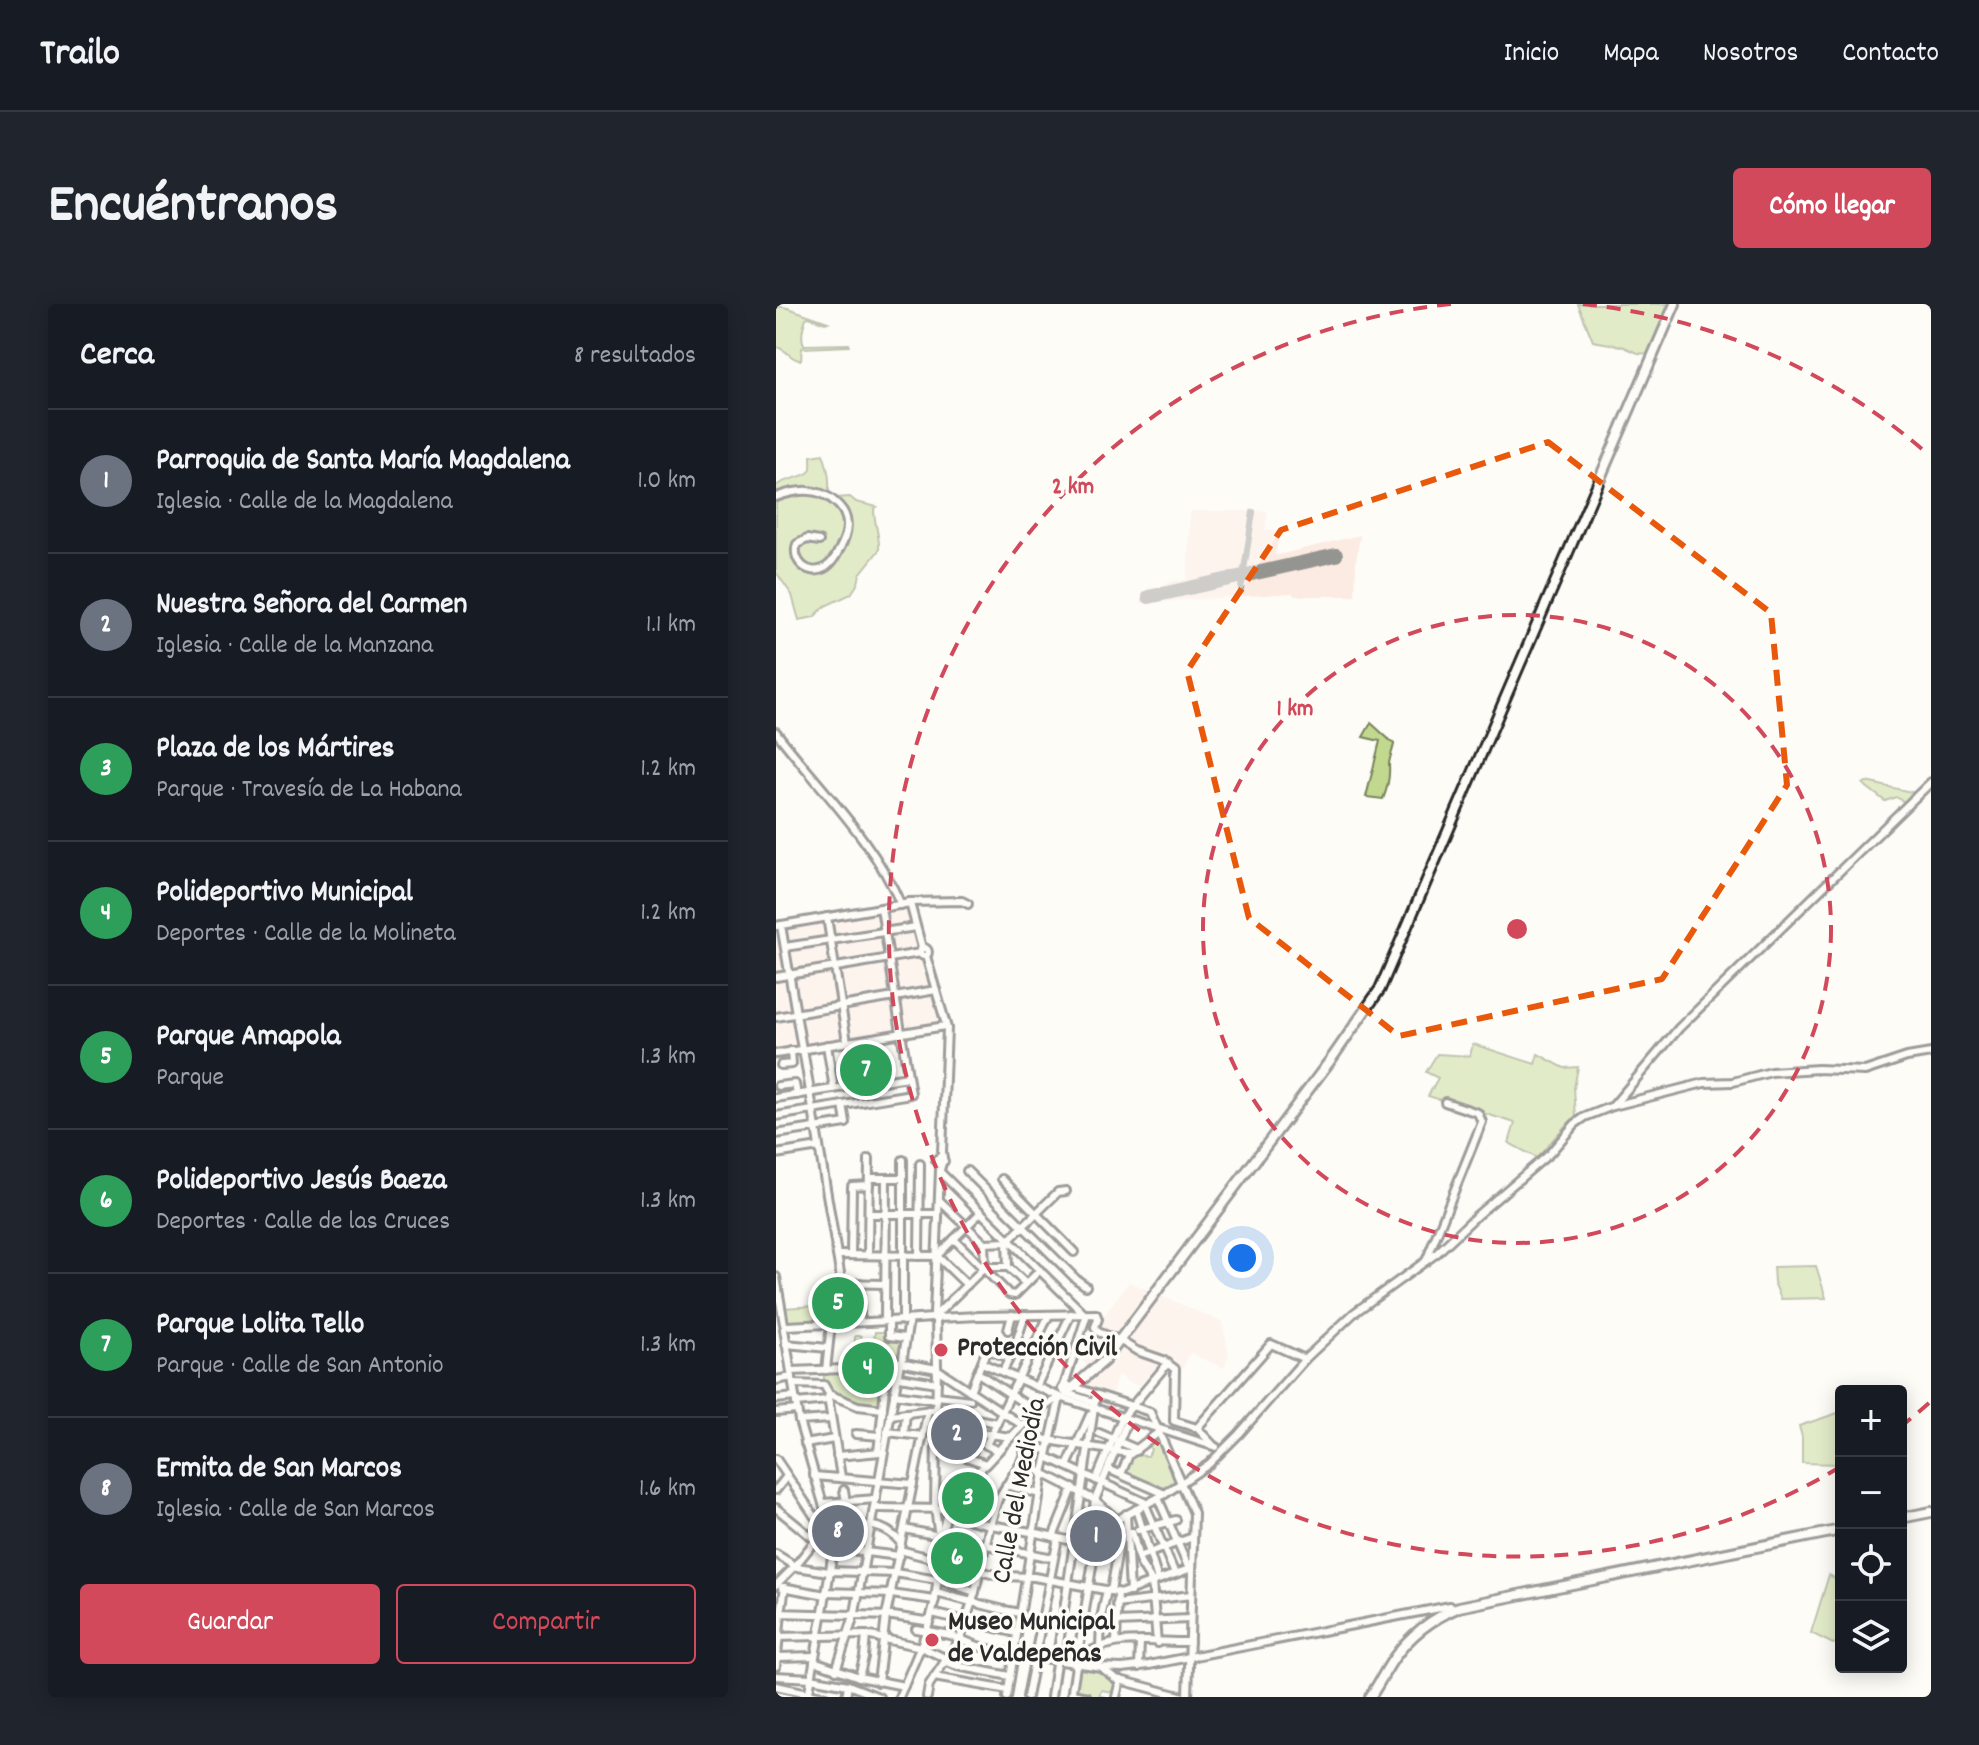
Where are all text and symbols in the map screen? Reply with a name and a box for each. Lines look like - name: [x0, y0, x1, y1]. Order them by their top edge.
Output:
- text: Trailo: [40, 28, 120, 83]
- text: Inicio: [1504, 35, 1559, 75]
- text: Mapa: [1603, 35, 1659, 75]
- text: Nosotros: [1703, 35, 1798, 75]
- text: Contacto: [1842, 35, 1939, 75]
- text: Encuéntranos: [48, 168, 338, 248]
- button: Cómo llegar: [1733, 168, 1931, 248]
- text: Cerca: [80, 332, 154, 381]
- text: 8 resultados: [574, 338, 696, 375]
- text: Parroquia de Santa María Magdalena: [156, 441, 570, 484]
- text: 1: [103, 463, 109, 500]
- text: 1.0 km: [637, 463, 696, 500]
- text: 2 km: [1052, 471, 1094, 505]
- text: Iglesia · Calle de la Magdalena: [156, 484, 453, 521]
- text: Nuestra Señora del Carmen: [156, 585, 467, 628]
- text: 2: [100, 607, 112, 644]
- text: 1.1 km: [646, 607, 696, 644]
- text: Iglesia · Calle de la Manzana: [156, 628, 433, 665]
- text: 1 km: [1276, 693, 1314, 727]
- text: Plaza de los Mártires: [156, 729, 395, 772]
- text: 3: [100, 751, 112, 788]
- text: 1.2 km: [640, 751, 696, 788]
- text: Parque · Travesía de La Habana: [156, 772, 462, 809]
- text: Polideportivo Municipal: [156, 873, 413, 916]
- text: 4: [101, 895, 111, 932]
- text: 1.2 km: [640, 895, 696, 932]
- centre of rings: [1503, 915, 1531, 943]
- text: Deportes · Calle de la Molineta: [156, 916, 456, 953]
- text: Parque Amapola: [156, 1017, 341, 1060]
- text: 5: [100, 1039, 112, 1076]
- text: 1.3 km: [640, 1039, 696, 1076]
- pin: 7: [840, 1040, 892, 1100]
- text: Parque: [156, 1060, 224, 1097]
- text: Polideportivo Jesús Baeza: [156, 1161, 447, 1204]
- text: 6: [100, 1183, 112, 1220]
- text: 1.3 km: [640, 1183, 696, 1220]
- text: Deportes · Calle de las Cruces: [156, 1204, 450, 1241]
- your location: [1222, 1238, 1262, 1278]
- pin: 5: [812, 1273, 864, 1333]
- text: Parque Lolita Tello: [156, 1305, 364, 1348]
- text: 7: [101, 1327, 111, 1364]
- text: 1.3 km: [640, 1327, 696, 1364]
- place label: Protección Civil: [957, 1330, 1117, 1370]
- pin: 4: [842, 1338, 894, 1398]
- marker: Protección Civil: [932, 1341, 950, 1359]
- text: Parque · Calle de San Antonio: [156, 1348, 443, 1385]
- map controls: [1835, 1385, 1907, 1673]
- button: +: [1835, 1385, 1907, 1457]
- street label: Calle del Mediodía: [983, 1394, 1059, 1587]
- pin: 2: [931, 1404, 983, 1464]
- text: Ermita de San Marcos: [156, 1449, 402, 1492]
- button: −: [1835, 1457, 1907, 1529]
- pin: 3: [942, 1468, 994, 1528]
- text: 8: [101, 1471, 111, 1508]
- text: 1.6 km: [639, 1471, 696, 1508]
- text: Iglesia · Calle de San Marcos: [156, 1492, 435, 1529]
- pin: 8: [812, 1501, 864, 1561]
- pin: 1: [1070, 1506, 1122, 1566]
- pin: 6: [931, 1528, 983, 1588]
- button: locate: [1835, 1529, 1907, 1601]
- button: Guardar: [80, 1584, 380, 1664]
- button: Compartir: [396, 1584, 696, 1664]
- button: layers: [1835, 1601, 1907, 1673]
- place label: Museo Municipal de Valdepeñas: [948, 1604, 1115, 1676]
- marker: Museo Municipal de Valdepeñas: [923, 1631, 941, 1649]

